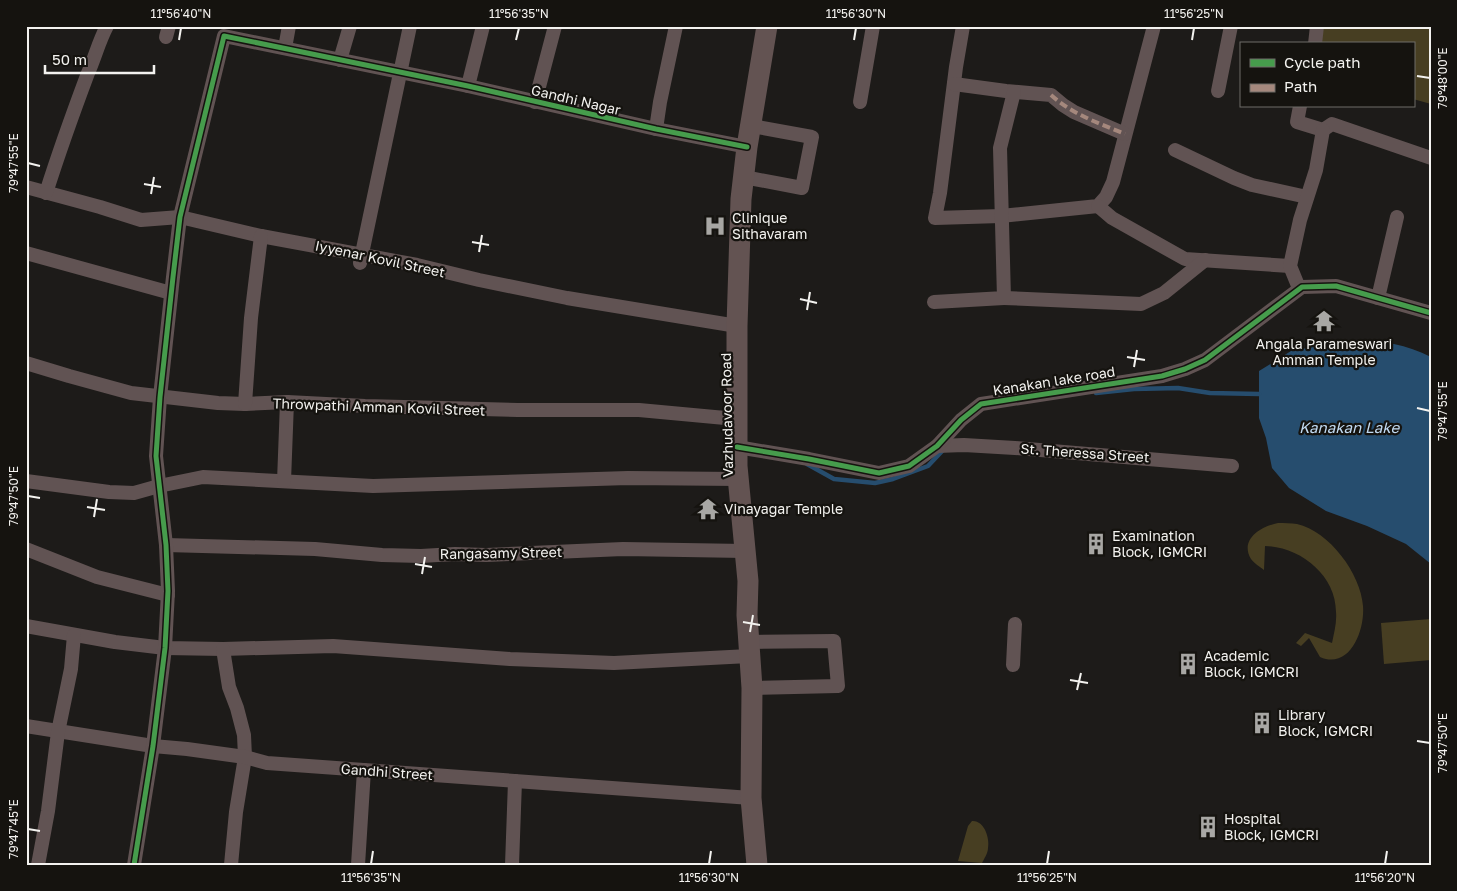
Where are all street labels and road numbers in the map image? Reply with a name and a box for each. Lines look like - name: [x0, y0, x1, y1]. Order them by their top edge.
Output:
- street label: Gandhi Nagar: [530, 81, 623, 118]
- street label: Iyyenar Kovil Street: [314, 236, 447, 281]
- street label: Vazhudavoor Road: [717, 353, 736, 477]
- street label: Kanakan lake road: [992, 362, 1116, 399]
- street label: Throwpathi Amman Kovil Street: [272, 394, 486, 419]
- street label: St. Theressa Street: [1020, 440, 1150, 465]
- street label: Rangasamy Street: [440, 543, 562, 562]
- street label: Gandhi Street: [340, 760, 434, 783]

